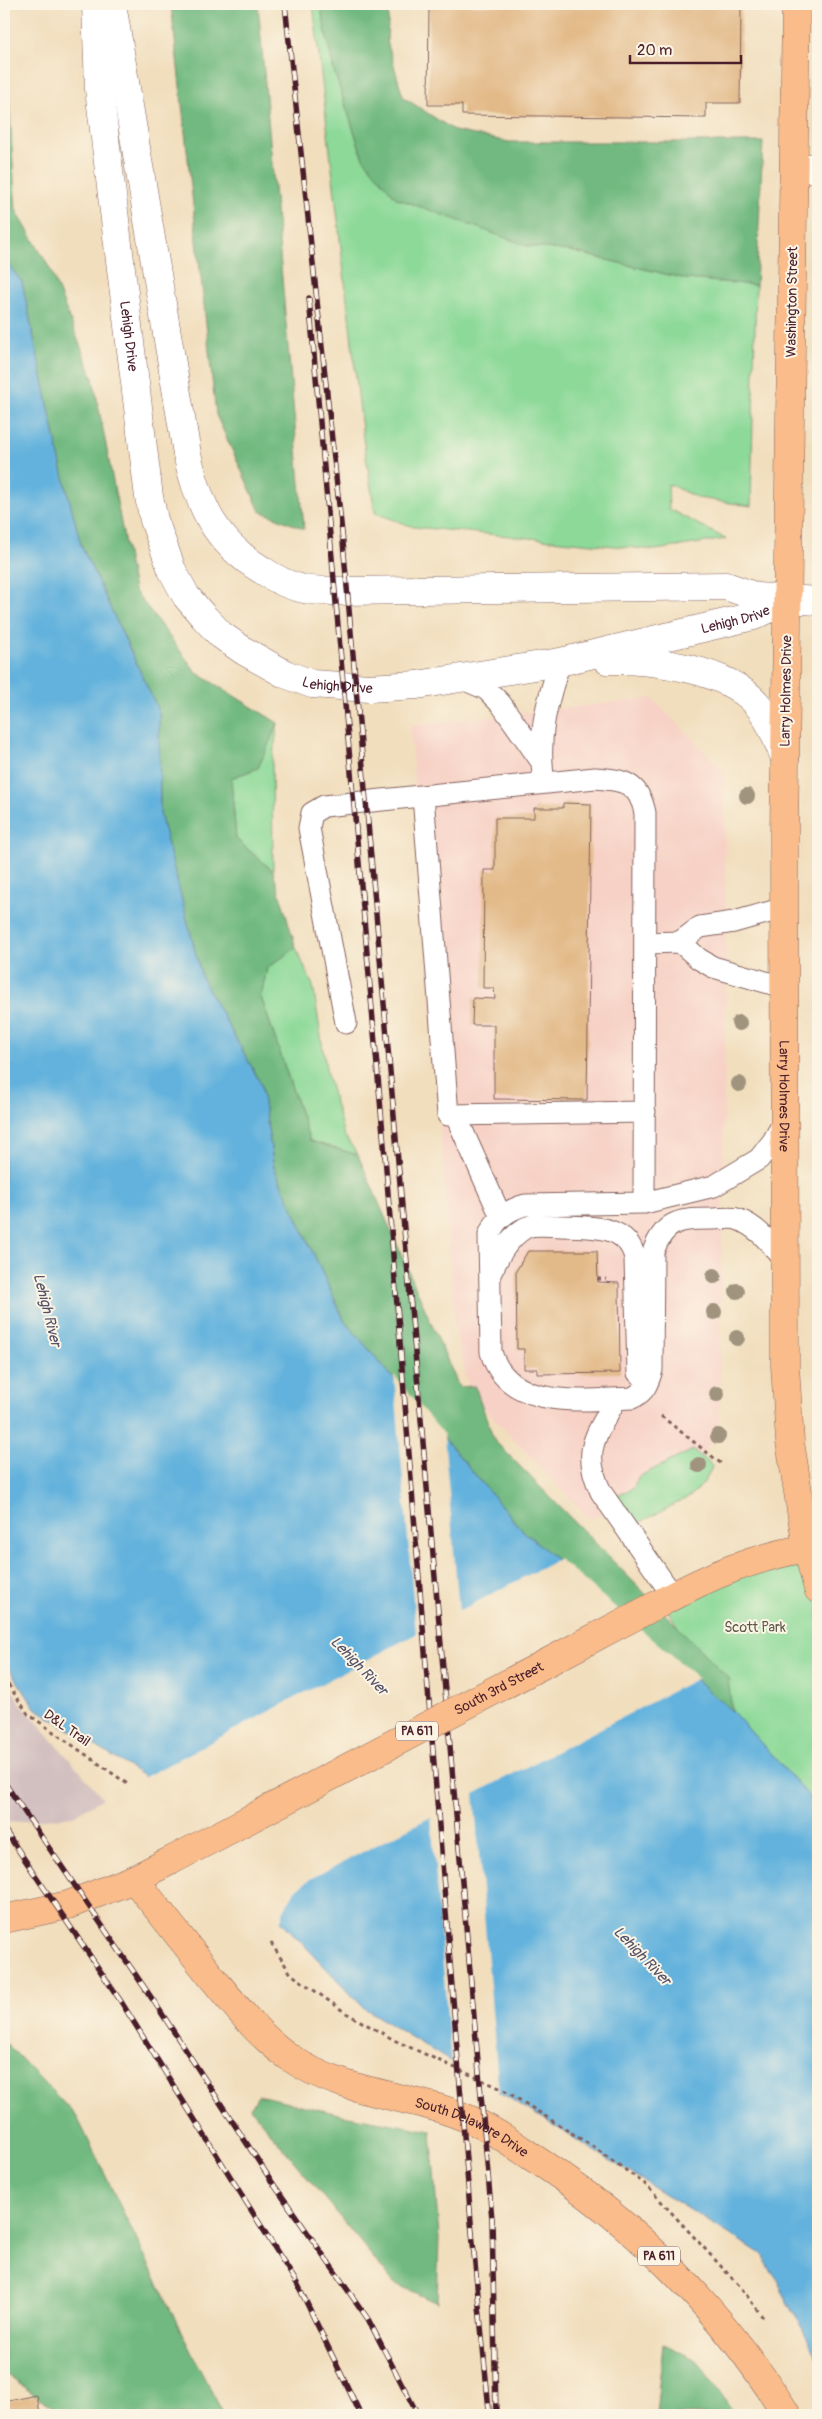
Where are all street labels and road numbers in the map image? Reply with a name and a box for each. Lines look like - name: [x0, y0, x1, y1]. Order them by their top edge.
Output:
- street label: Washington Street: [783, 246, 801, 357]
- street label: Lehigh Drive: [117, 300, 142, 372]
- street label: Lehigh Drive: [699, 601, 773, 637]
- street label: Larry Holmes Drive: [777, 635, 795, 747]
- street label: Lehigh Drive: [300, 673, 373, 697]
- street label: Larry Holmes Drive: [776, 1040, 793, 1152]
- street label: South 3rd Street: [451, 1657, 546, 1719]
- street label: D&L Trail: [40, 1706, 94, 1750]
- road number: PA 611: [396, 1722, 438, 1740]
- street label: South Delaware Drive: [413, 2094, 532, 2161]
- road number: PA 611: [638, 2246, 680, 2266]

